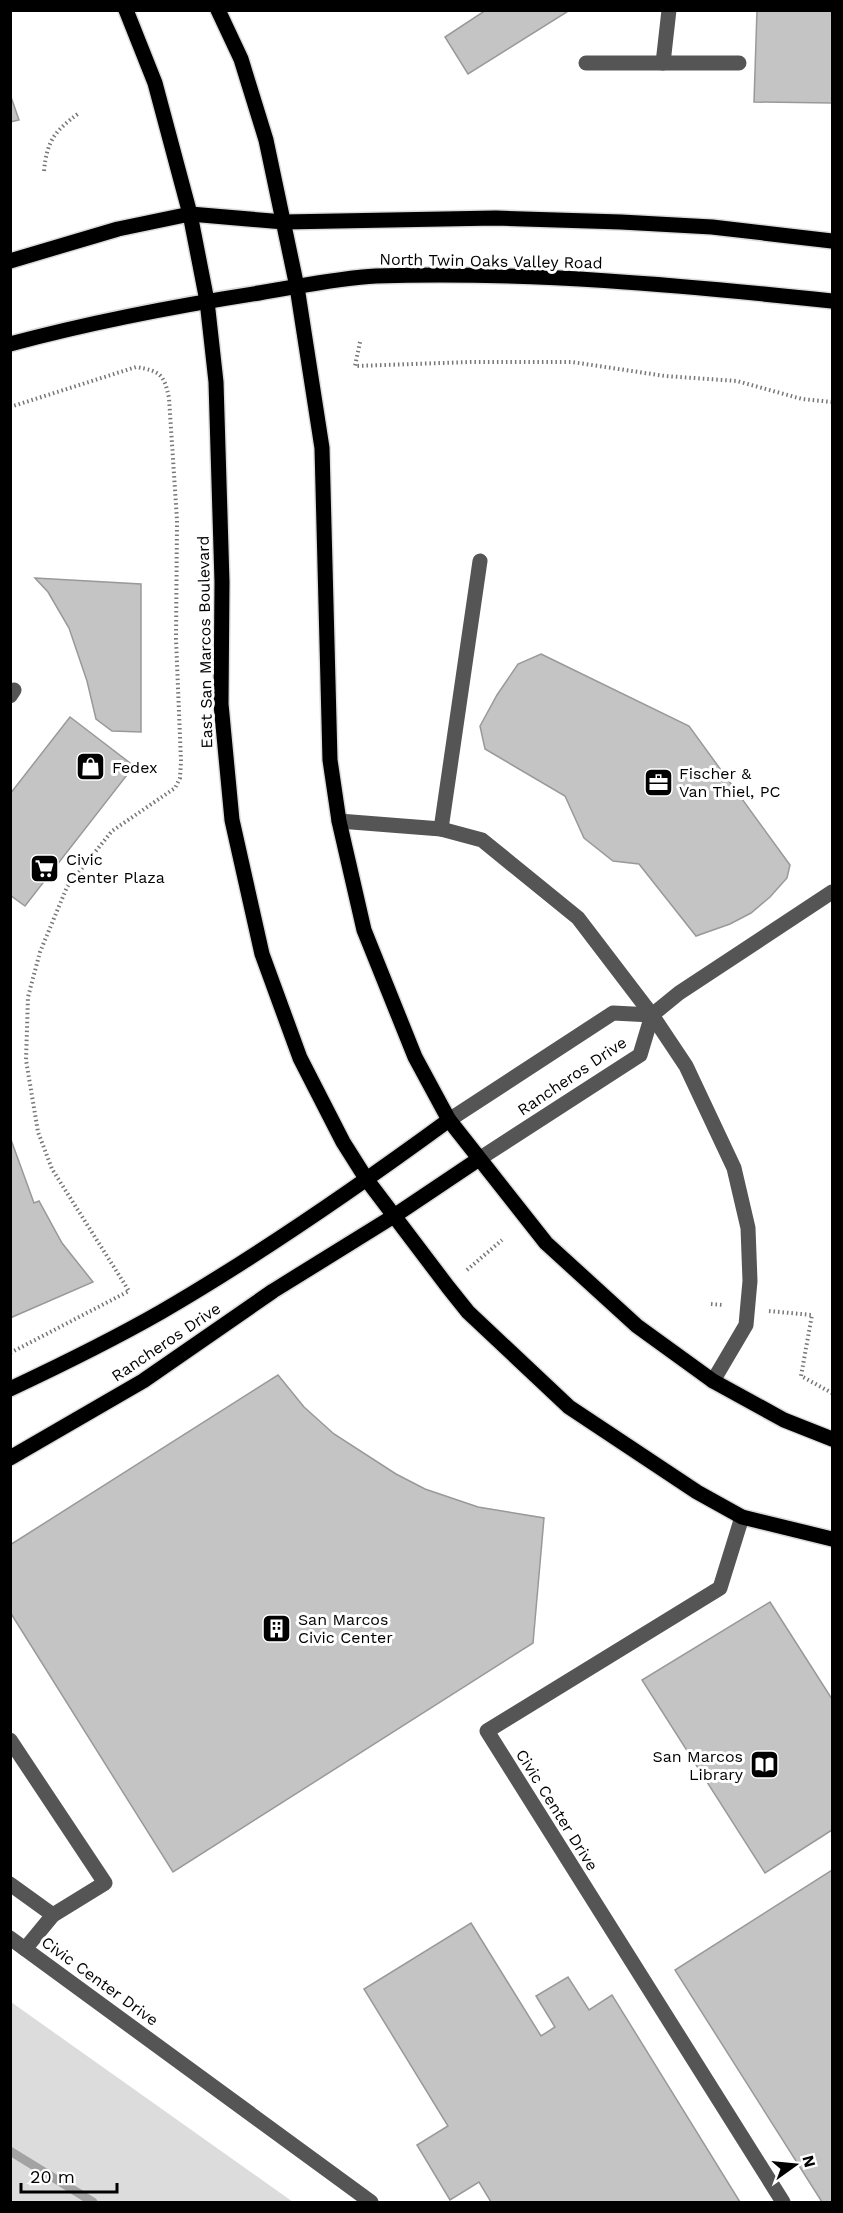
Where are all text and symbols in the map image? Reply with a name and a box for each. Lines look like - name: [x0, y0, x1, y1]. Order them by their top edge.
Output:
- street label: North Twin Oaks Valley Road: [379, 250, 603, 272]
- street label: East San Marcos Boulevard: [194, 535, 216, 749]
- shop icon: Fedex: [75, 751, 107, 783]
- place label: Fedex: [112, 758, 158, 777]
- place label: Fischer & Van Thiel, PC: [679, 764, 780, 801]
- office icon: Fischer & Van Thiel, PC: [642, 766, 674, 798]
- place label: Civic Center Plaza: [66, 850, 165, 887]
- supermarket icon: Civic Center Plaza: [29, 852, 61, 884]
- street label: Rancheros Drive: [514, 1033, 630, 1119]
- street label: Rancheros Drive: [108, 1299, 224, 1385]
- place label: San Marcos Civic Center: [298, 1610, 393, 1647]
- building icon: San Marcos Civic Center: [261, 1612, 293, 1644]
- street label: Civic Center Drive: [512, 1746, 602, 1874]
- place label: San Marcos Library: [653, 1747, 744, 1784]
- library icon: San Marcos Library: [748, 1749, 780, 1781]
- street label: Civic Center Drive: [38, 1932, 162, 2030]
- north arrow: [765, 2135, 825, 2195]
- text: N: [798, 2153, 820, 2169]
- scale bar: [21, 2156, 117, 2194]
- text: 20 m: [30, 2166, 75, 2187]

